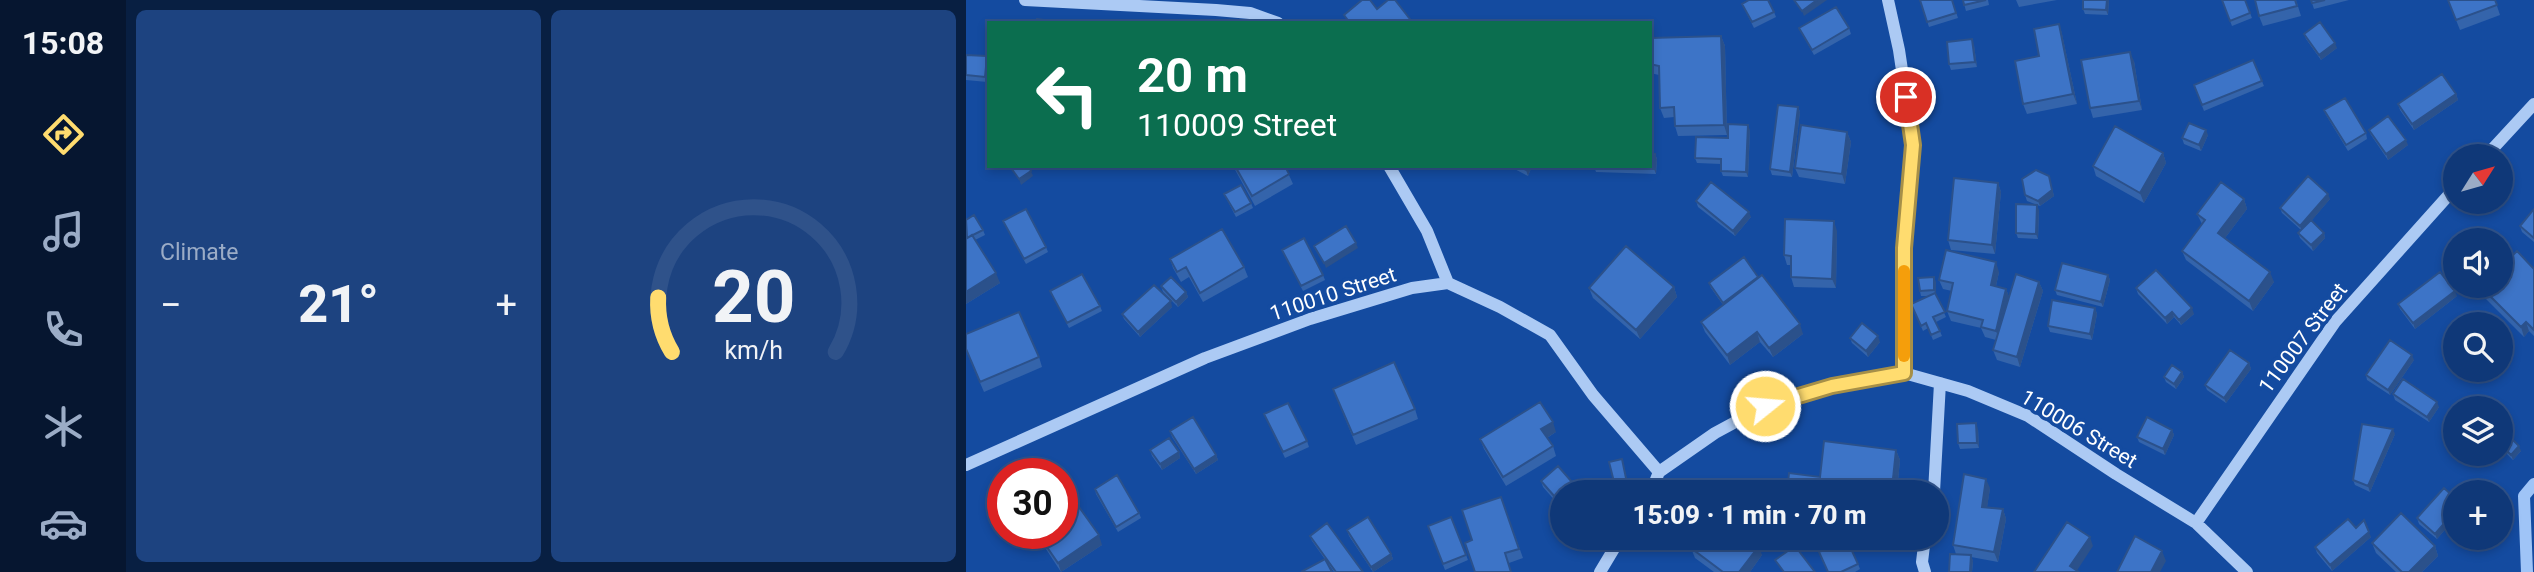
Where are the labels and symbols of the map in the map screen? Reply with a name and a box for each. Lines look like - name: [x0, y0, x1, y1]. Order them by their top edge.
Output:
- pin: [1876, 67, 1936, 127]
- north arrow: [2443, 144, 2513, 214]
- street label: 110010 Street: [1267, 262, 1399, 326]
- street label: 110007 Street: [2254, 278, 2352, 398]
- position arrow: [1728, 369, 1802, 443]
- street label: 110006 Street: [2016, 385, 2142, 473]
- speed limit sign: 30: [987, 458, 1078, 549]

